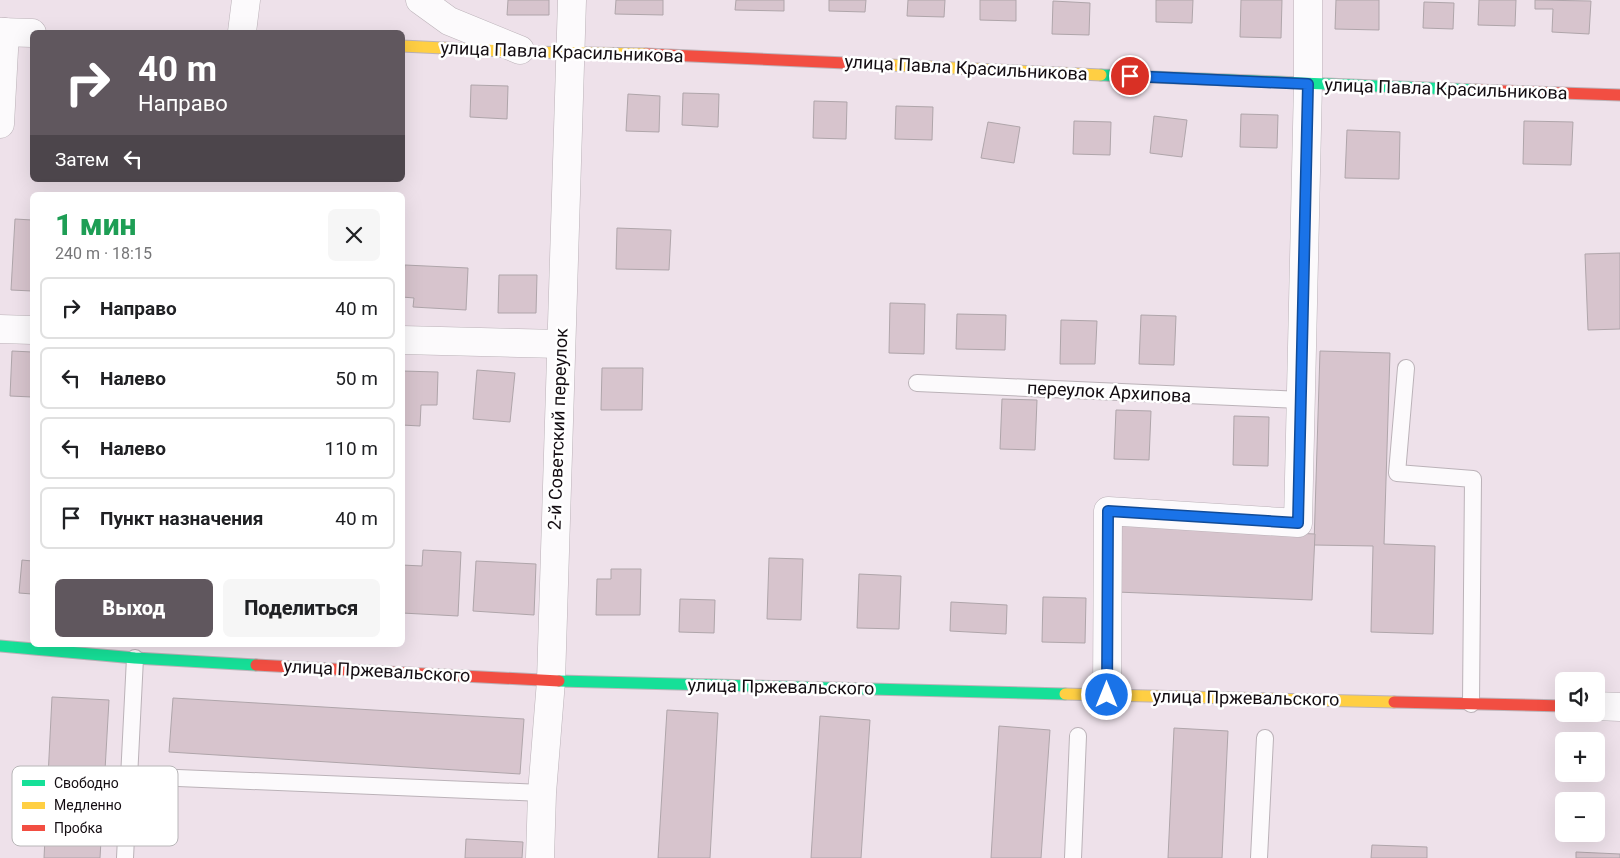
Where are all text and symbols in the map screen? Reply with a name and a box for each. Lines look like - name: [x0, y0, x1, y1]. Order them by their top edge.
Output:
- street label: улица Павла Красильникова: [440, 37, 684, 66]
- text: 40 m: [138, 49, 217, 90]
- icon: right: [55, 50, 120, 115]
- street label: улица Павла Красильникова: [844, 51, 1088, 84]
- pin: [1109, 55, 1151, 97]
- icon: arrive: [1116, 62, 1144, 90]
- street label: улица Павла Красильникова: [1324, 74, 1568, 103]
- text: Направо: [138, 91, 228, 116]
- icon: left: [119, 145, 147, 173]
- text: Затем: [55, 148, 109, 171]
- text: 1 мин: [55, 207, 136, 242]
- button: close: [328, 209, 380, 261]
- text: 240 m · 18:15: [55, 244, 152, 263]
- icon: right: [57, 294, 85, 322]
- text: Направо: [100, 297, 177, 320]
- text: 40 m: [335, 297, 378, 320]
- street label: 2-й Советский переулок: [543, 327, 572, 530]
- icon: left: [57, 364, 85, 392]
- text: Налево: [100, 367, 166, 390]
- text: 50 m: [335, 367, 378, 390]
- street label: переулок Архипова: [1026, 377, 1192, 406]
- icon: left: [57, 434, 85, 462]
- text: Налево: [100, 437, 166, 460]
- text: 110 m: [325, 437, 378, 460]
- icon: arrive: [57, 504, 85, 532]
- text: Пункт назначения: [100, 507, 263, 530]
- text: 40 m: [335, 507, 378, 530]
- button: Выход: [55, 579, 213, 637]
- button: Поделиться: [223, 579, 380, 637]
- street label: улица Пржевальского: [283, 655, 471, 686]
- position arrow: [1080, 668, 1132, 720]
- map controls: [1555, 672, 1605, 842]
- button: sound: [1555, 672, 1605, 722]
- street label: улица Пржевальского: [687, 674, 875, 699]
- street label: улица Пржевальского: [1152, 685, 1340, 710]
- button: +: [1555, 732, 1605, 782]
- legend: [12, 766, 178, 846]
- text: Свободно: [54, 775, 119, 791]
- button: −: [1555, 792, 1605, 842]
- text: Медленно: [54, 797, 122, 813]
- text: Пробка: [54, 820, 103, 836]

